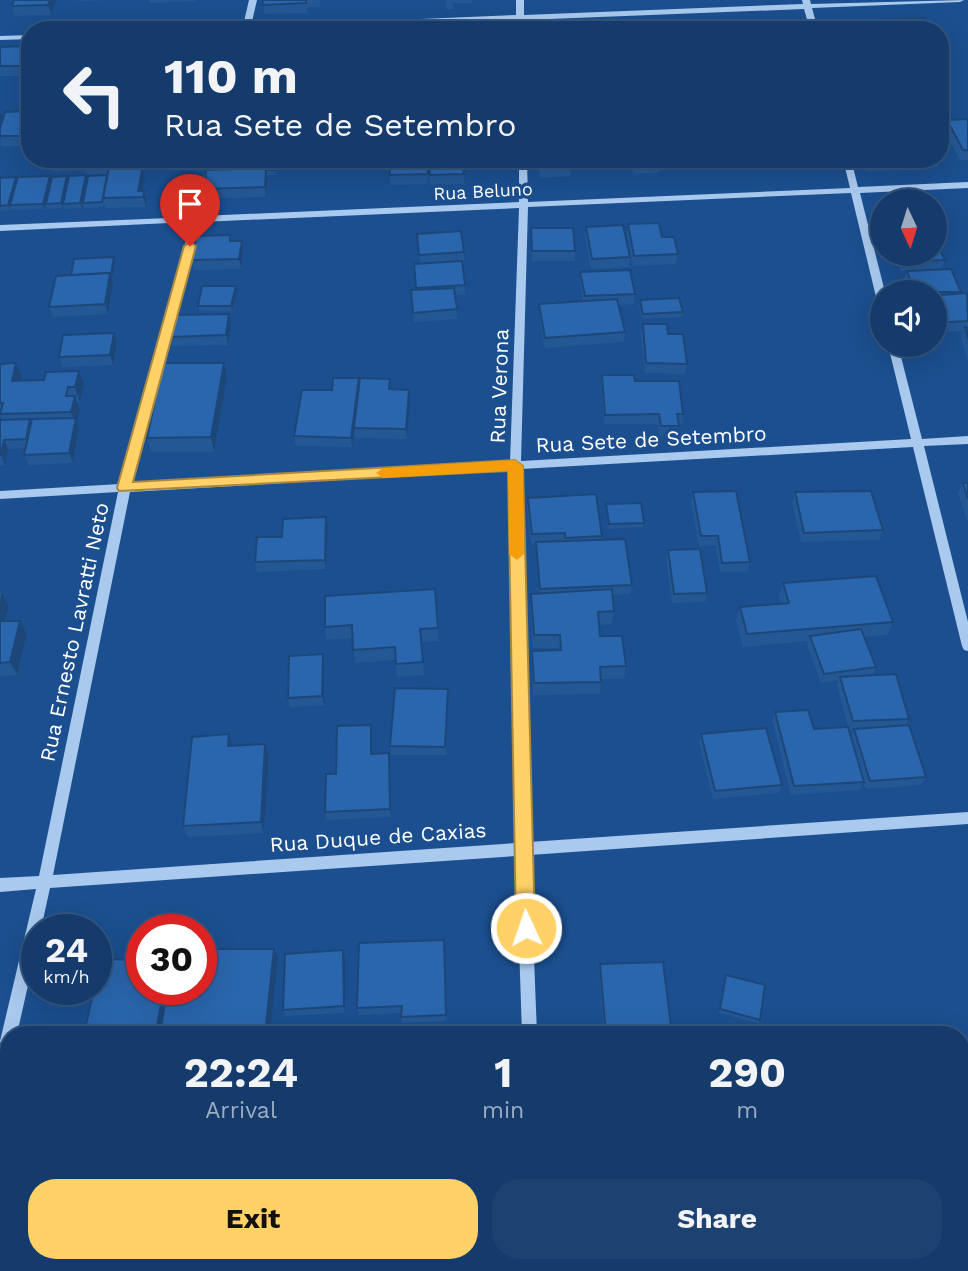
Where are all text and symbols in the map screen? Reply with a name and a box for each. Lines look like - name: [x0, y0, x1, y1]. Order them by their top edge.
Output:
- text: 110 m: [164, 47, 298, 105]
- icon: left: [49, 49, 140, 140]
- text: Rua Sete de Setembro: [164, 106, 516, 144]
- pin: [160, 174, 220, 246]
- street label: Rua Beluno: [433, 178, 533, 204]
- icon: arrive: [171, 185, 209, 223]
- north arrow: [870, 189, 947, 266]
- map controls: [870, 189, 947, 357]
- button: sound: [870, 280, 947, 357]
- street label: Rua Verona: [485, 328, 514, 444]
- street label: Rua Sete de Setembro: [535, 420, 767, 458]
- street label: Rua Ernesto Lavratti Neto: [34, 500, 114, 764]
- street label: Rua Duque de Caxias: [269, 817, 487, 857]
- position arrow: [489, 891, 563, 965]
- speed limit sign: 30: [126, 914, 217, 1005]
- text: 24: [45, 929, 88, 971]
- text: km/h: [43, 966, 90, 987]
- text: 22:24: [184, 1048, 298, 1097]
- text: 1: [494, 1048, 512, 1097]
- text: 290: [708, 1048, 786, 1097]
- text: Arrival: [205, 1097, 277, 1124]
- text: min: [482, 1097, 524, 1124]
- text: m: [736, 1097, 758, 1124]
- button: Exit: [28, 1179, 478, 1259]
- button: Share: [492, 1179, 942, 1259]

